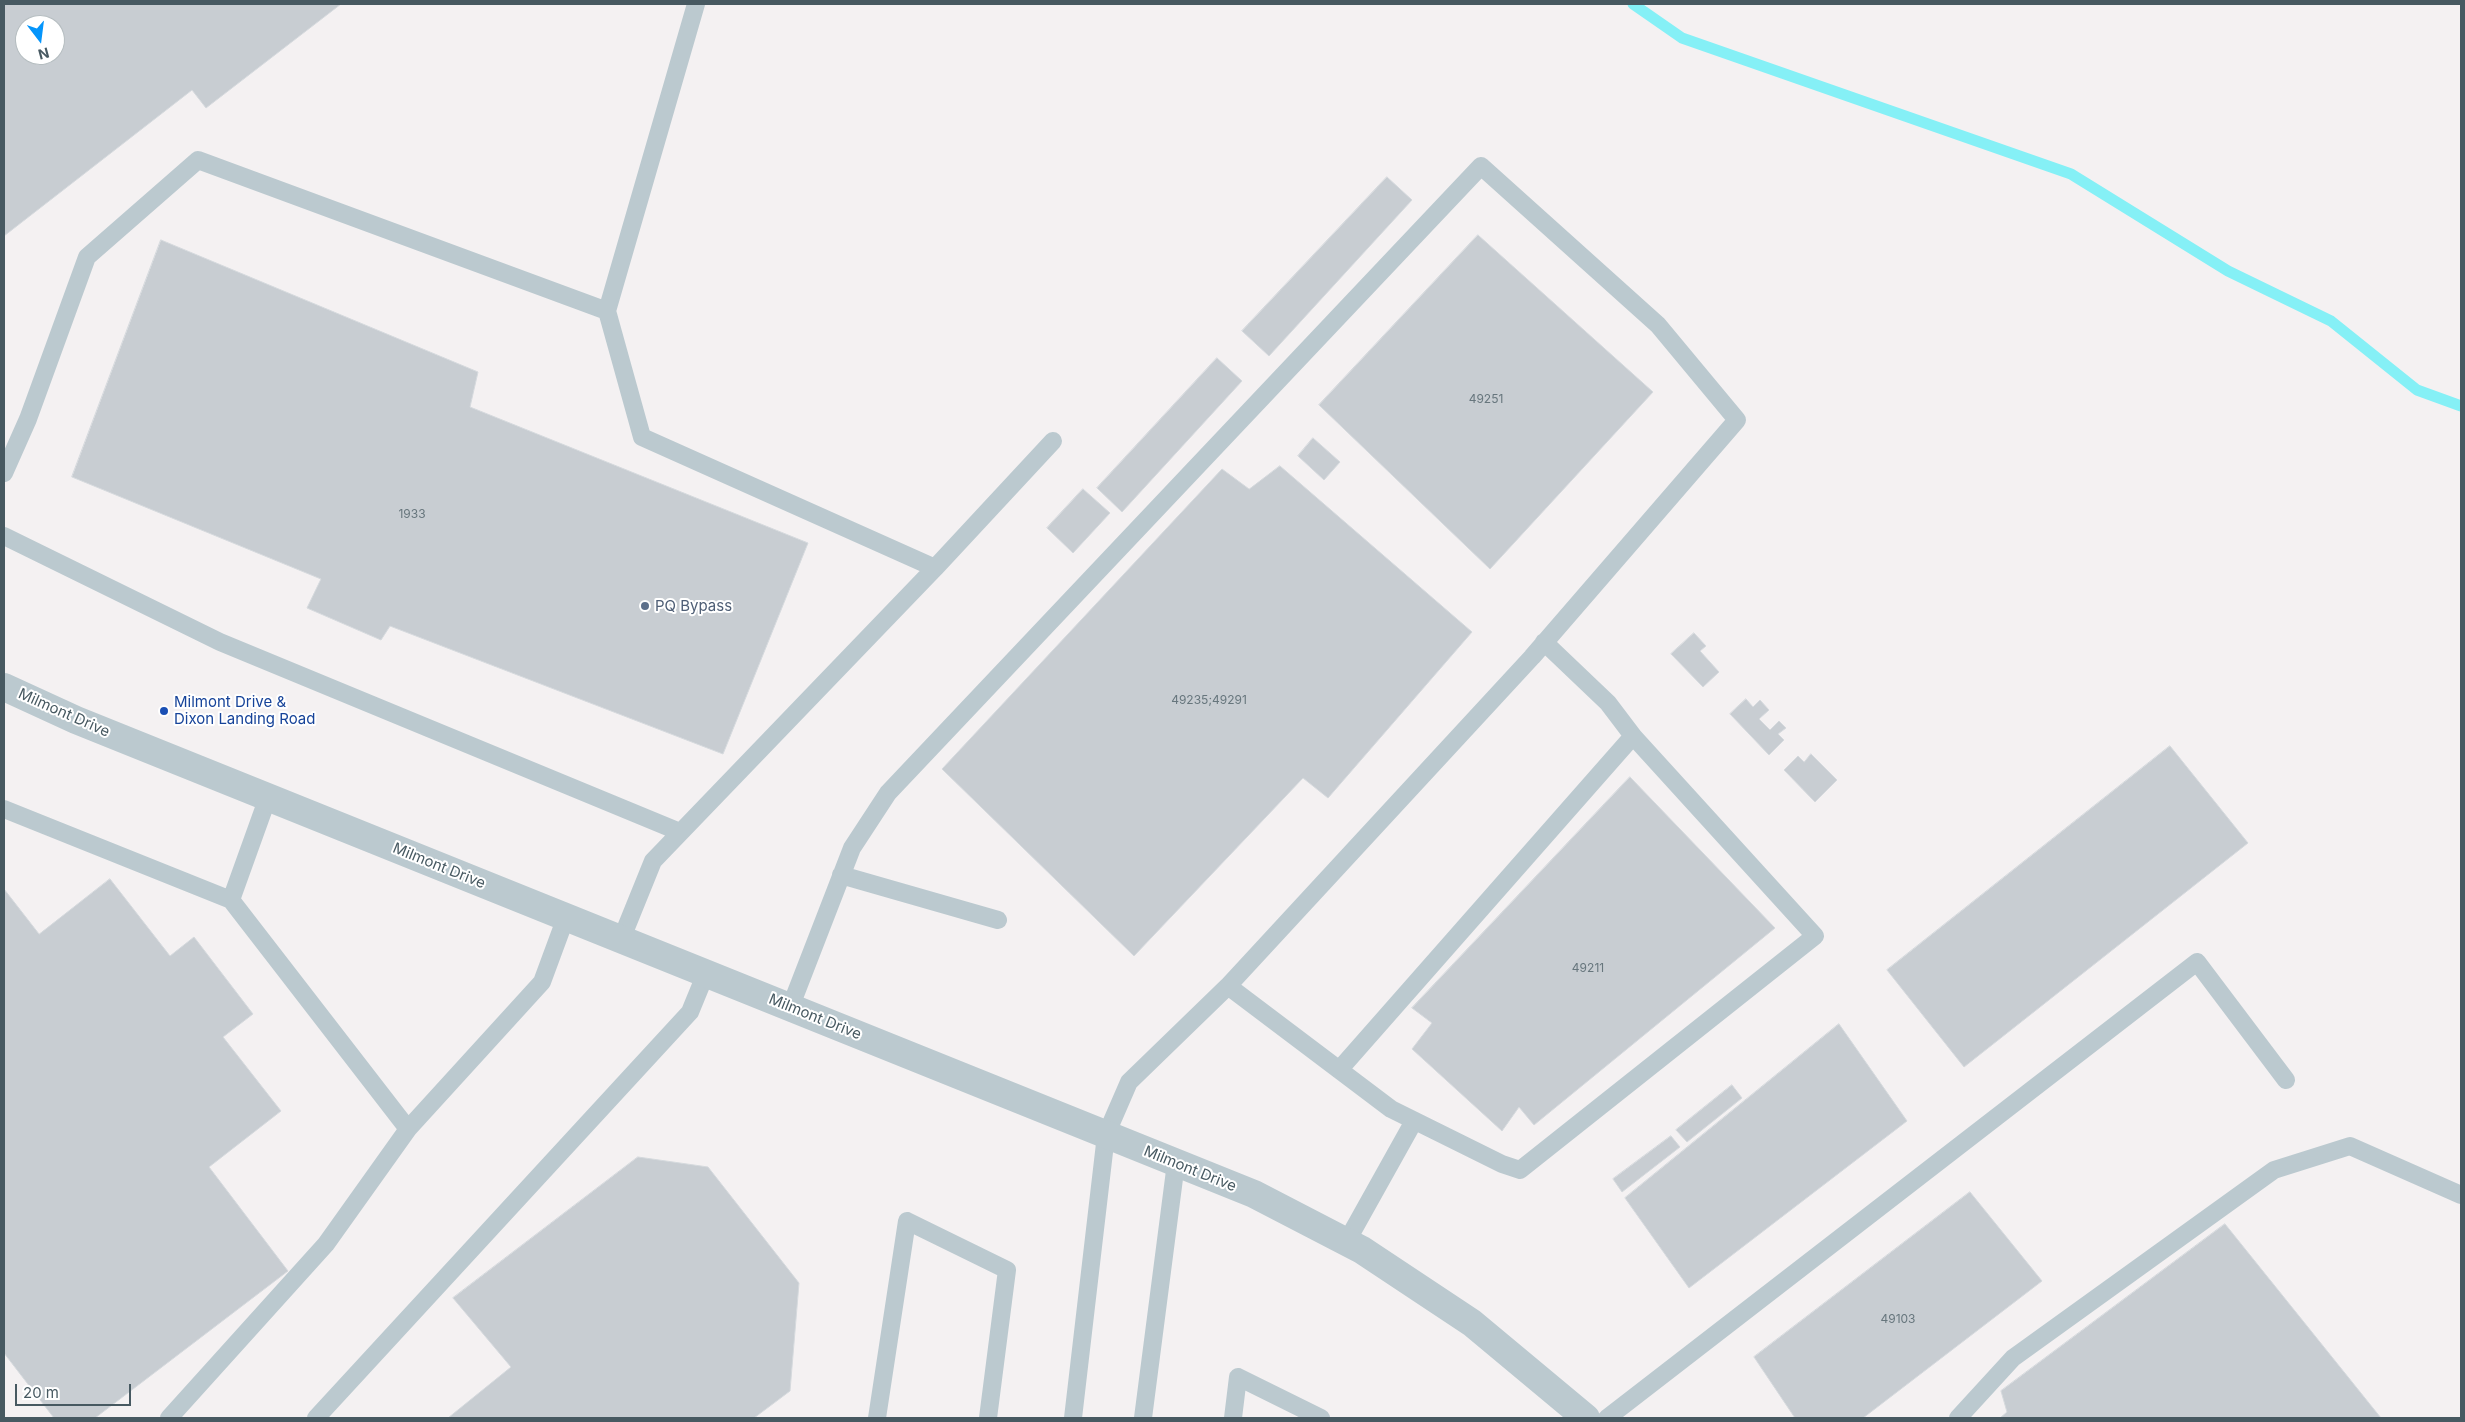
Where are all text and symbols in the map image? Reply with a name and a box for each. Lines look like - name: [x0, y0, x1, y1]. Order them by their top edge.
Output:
- north arrow: [15, 15, 65, 65]
- text: N: [36, 44, 51, 64]
- house number: 49251: [1469, 392, 1503, 406]
- house number: 1933: [398, 507, 426, 521]
- place label: PQ Bypass: [655, 597, 732, 615]
- marker: PQ Bypass: [639, 600, 651, 612]
- street label: Milmont Drive: [16, 685, 112, 741]
- place label: Milmont Drive & Dixon Landing Road: [174, 693, 315, 728]
- house number: 49235;49291: [1171, 693, 1247, 707]
- marker: Milmont Drive & Dixon Landing Road: [158, 705, 170, 717]
- street label: Milmont Drive: [390, 839, 488, 893]
- house number: 49211: [1572, 961, 1604, 975]
- street label: Milmont Drive: [766, 990, 864, 1044]
- street label: Milmont Drive: [1141, 1142, 1239, 1196]
- house number: 49103: [1880, 1312, 1916, 1326]
- scale bar: [18, 1374, 134, 1406]
- text: 20 m: [23, 1383, 59, 1402]

